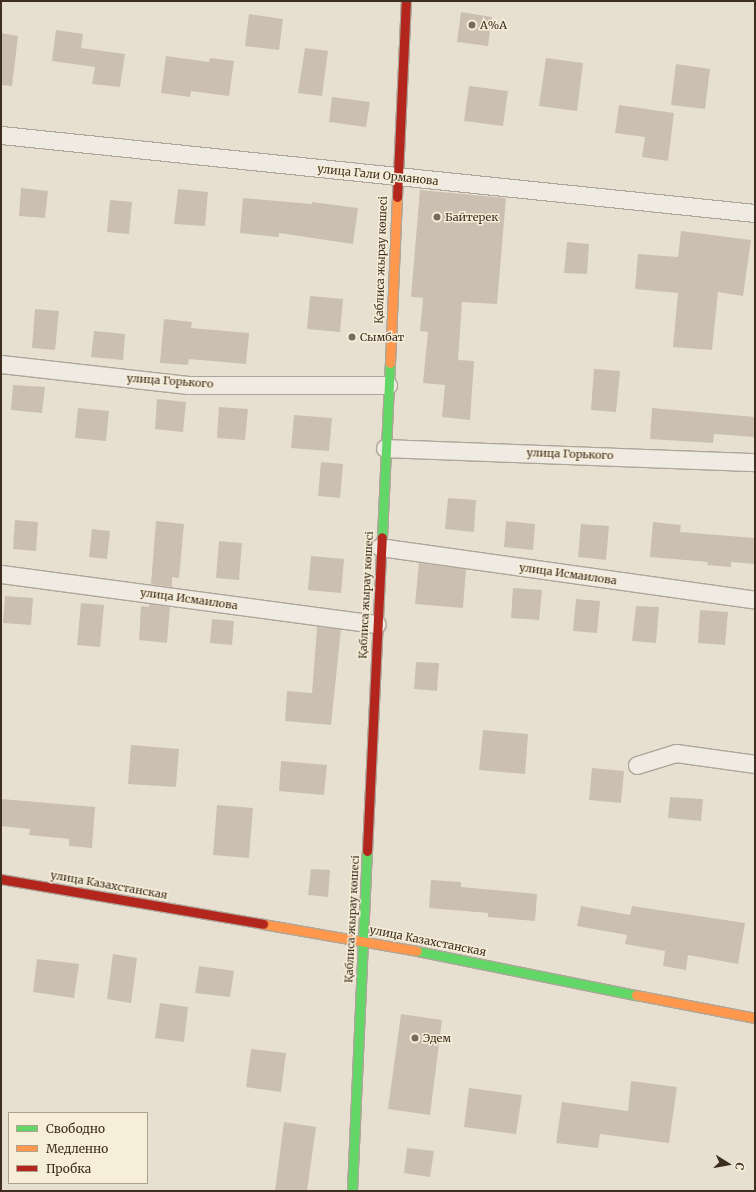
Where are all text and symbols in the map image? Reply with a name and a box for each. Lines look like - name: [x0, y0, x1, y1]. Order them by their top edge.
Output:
- place label: A%A: [480, 18, 507, 32]
- marker: A%A: [467, 20, 477, 30]
- street label: улица Гали Орманова: [317, 162, 439, 188]
- street label: Қаблиса жырау көшесі: [372, 196, 390, 324]
- place label: Байтерек: [445, 210, 498, 224]
- marker: Байтерек: [432, 212, 442, 222]
- place label: Сымбат: [360, 330, 404, 344]
- marker: Сымбат: [347, 332, 357, 342]
- street label: улица Горького: [126, 371, 214, 391]
- street label: улица Горького: [526, 446, 614, 462]
- street label: Қаблиса жырау көшесі: [356, 531, 376, 659]
- street label: улица Исмаилова: [518, 561, 618, 587]
- street label: улица Исмаилова: [139, 586, 239, 612]
- street label: Қаблиса жырау көшесі: [342, 855, 362, 983]
- street label: улица Казахстанская: [49, 868, 169, 902]
- street label: улица Казахстанская: [369, 923, 487, 959]
- place label: Эдем: [423, 1031, 451, 1045]
- marker: Эдем: [410, 1033, 420, 1043]
- legend: [8, 1112, 148, 1184]
- text: Свободно: [46, 1121, 105, 1136]
- text: Медленно: [46, 1141, 108, 1156]
- north arrow: [708, 1144, 748, 1184]
- text: Пробка: [46, 1161, 91, 1176]
- text: С: [732, 1161, 747, 1171]

